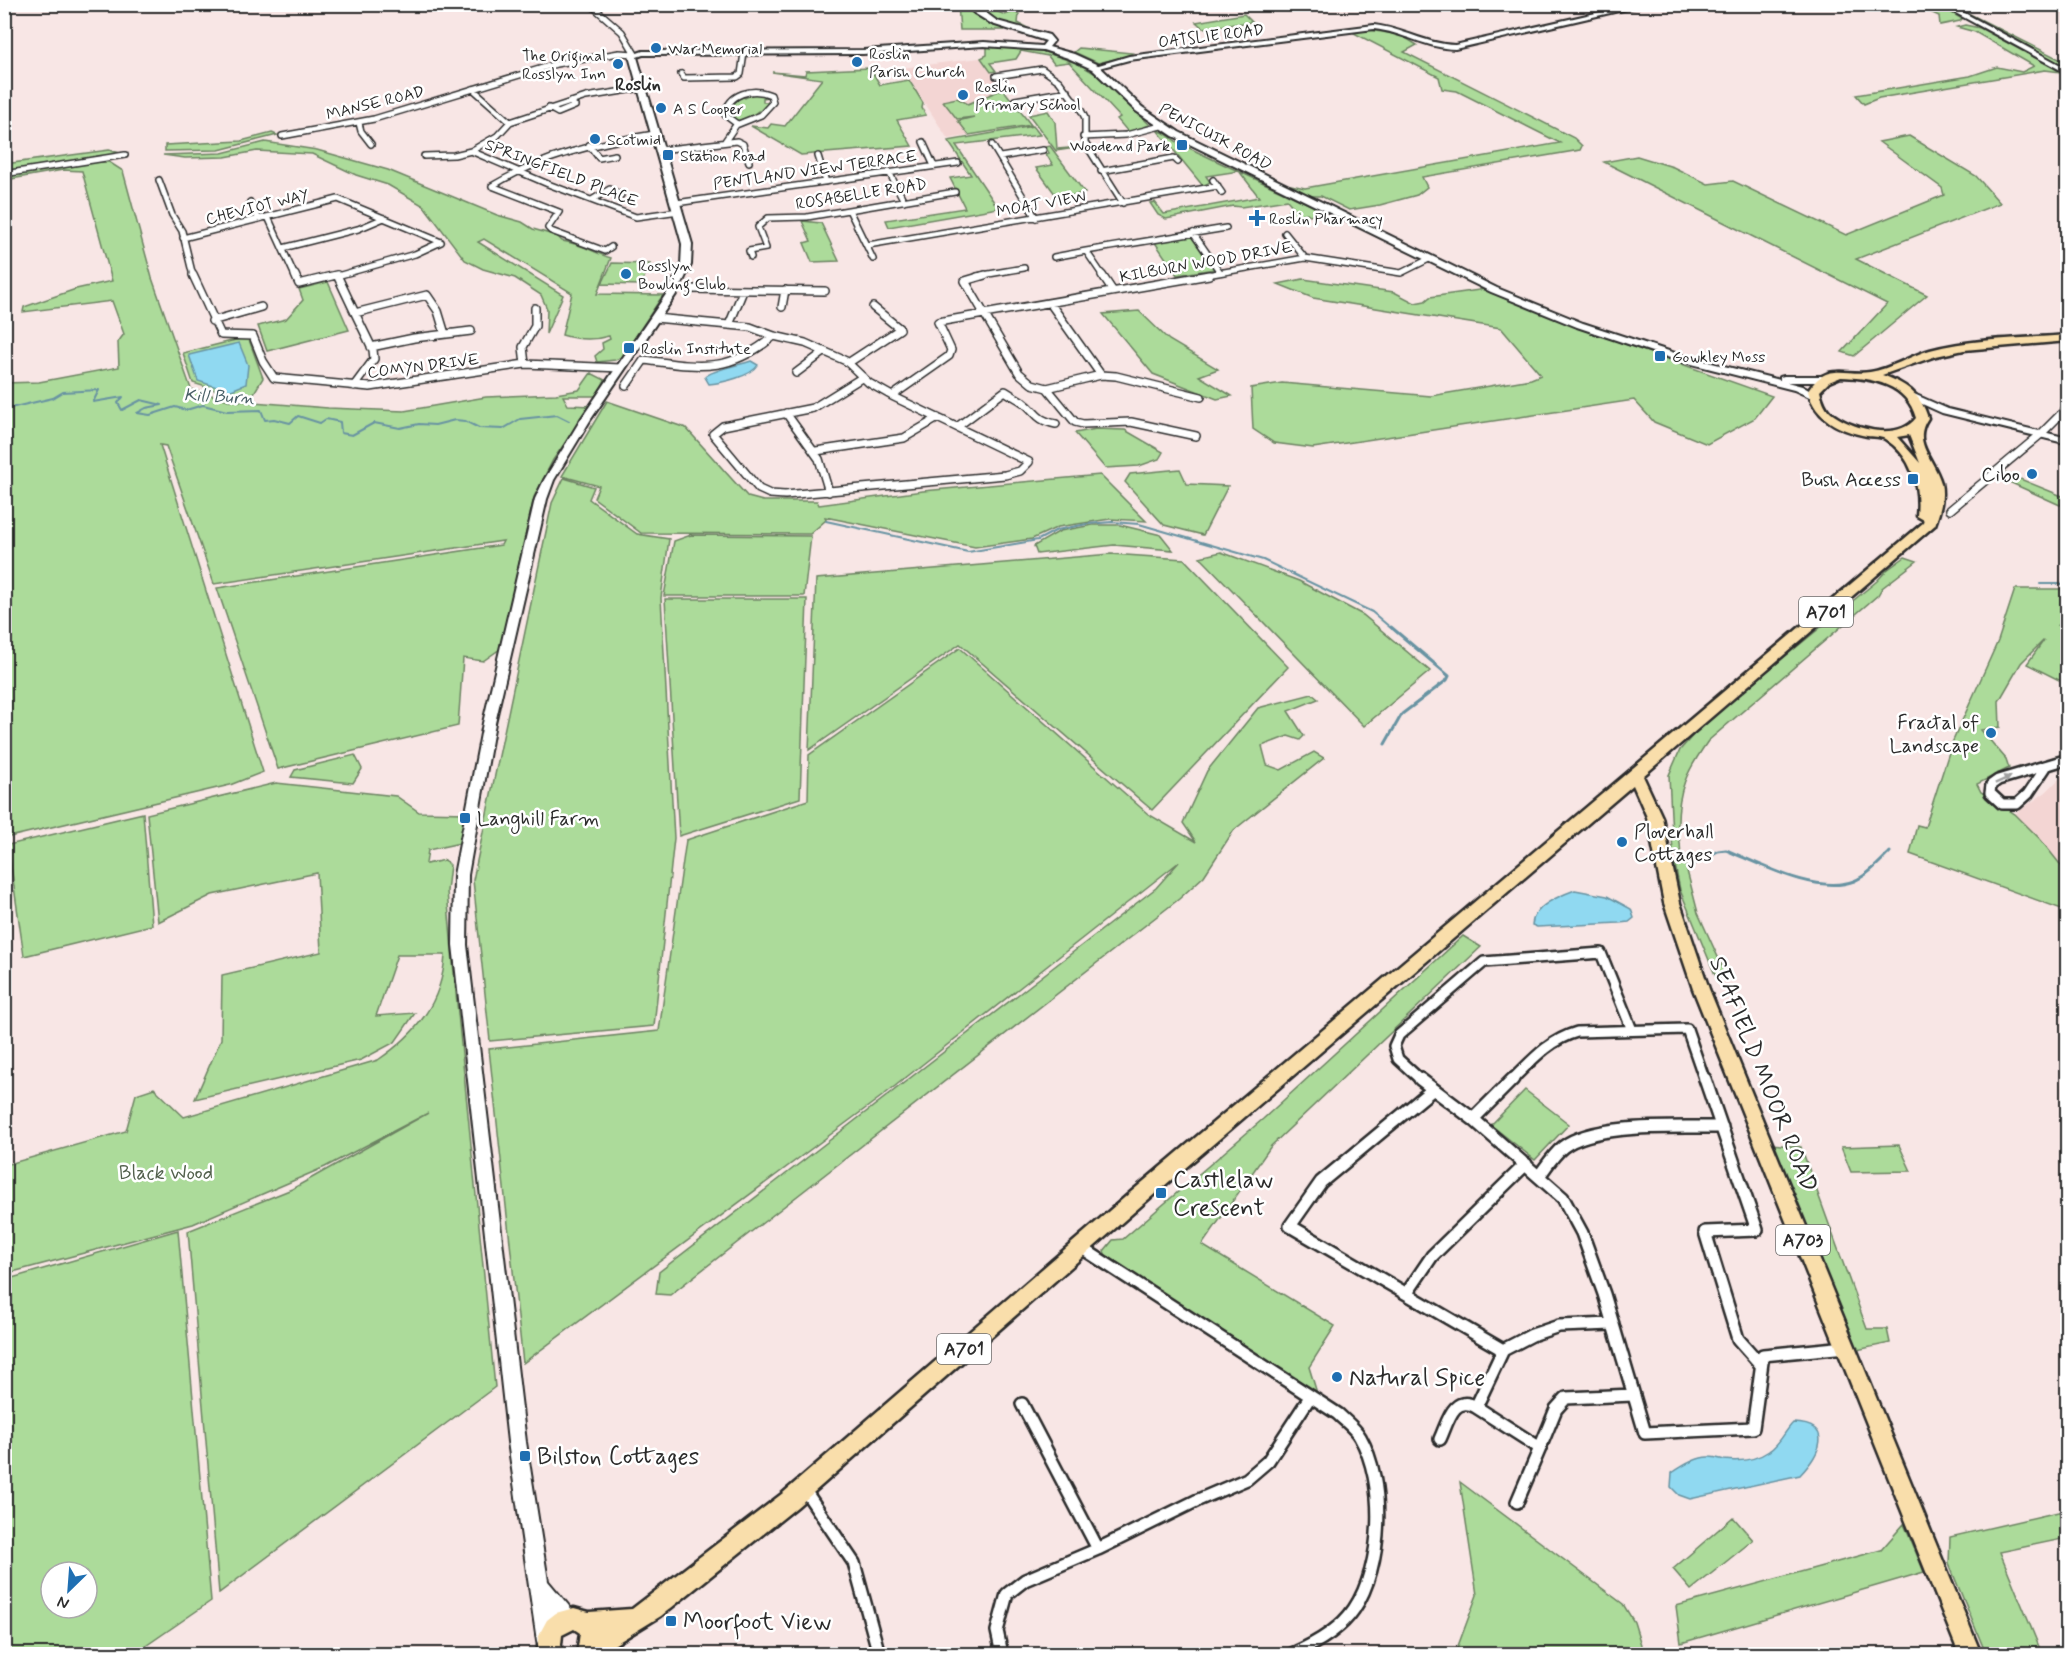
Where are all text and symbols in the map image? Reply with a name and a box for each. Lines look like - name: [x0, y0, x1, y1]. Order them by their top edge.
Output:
- street label: OATSLIE ROAD: [1157, 20, 1265, 53]
- place label: War Memorial: [668, 39, 762, 60]
- marker: War Memorial: [649, 41, 663, 55]
- place label: Roslin Parish Church: [869, 44, 965, 83]
- place label: The Original Rosslyn Inn: [522, 46, 606, 85]
- marker: Roslin Parish Church: [850, 55, 864, 69]
- marker: The Original Rosslyn Inn: [611, 57, 625, 71]
- district label: Roslin: [615, 73, 661, 97]
- place label: Roslin Primary School: [975, 77, 1081, 116]
- street label: MANSE ROAD: [324, 81, 426, 126]
- marker: Roslin Primary School: [956, 88, 970, 102]
- place label: A S Cooper: [673, 99, 744, 120]
- street label: PENICUIK ROAD: [1155, 99, 1275, 176]
- marker: A S Cooper: [654, 101, 668, 115]
- place label: Scotmid: [607, 130, 661, 151]
- marker: Scotmid: [588, 132, 602, 146]
- street label: SPRINGFIELD PLACE: [482, 134, 641, 212]
- place label: Woodend Park: [1070, 136, 1170, 157]
- marker: Woodend Park: [1175, 138, 1189, 152]
- place label: Station Road: [680, 146, 765, 167]
- street label: PENTLAND VIEW TERRACE: [712, 146, 918, 195]
- marker: Station Road: [661, 148, 675, 162]
- street label: ROSABELLE ROAD: [794, 174, 928, 215]
- street label: CHEVIOT WAY: [204, 184, 311, 230]
- street label: MOAT VIEW: [995, 186, 1088, 223]
- place label: Roslin Pharmacy: [1269, 209, 1383, 230]
- marker: Roslin Pharmacy: [1250, 211, 1264, 225]
- street label: KILBURN WOOD DRIVE: [1118, 237, 1294, 288]
- place label: Rosslyn Bowling Club: [638, 256, 726, 296]
- marker: Rosslyn Bowling Club: [619, 267, 633, 281]
- place label: Roslin Institute: [641, 339, 751, 360]
- marker: Roslin Institute: [622, 341, 636, 355]
- place label: Gowkley Moss: [1672, 347, 1765, 368]
- street label: COMYN DRIVE: [366, 349, 480, 384]
- marker: Gowkley Moss: [1653, 349, 1667, 363]
- water label: Kill Burn: [183, 383, 255, 411]
- place label: Cibo: [1981, 462, 2020, 489]
- place label: Bush Access: [1801, 467, 1901, 494]
- marker: Cibo: [2025, 467, 2039, 481]
- marker: Bush Access: [1906, 472, 1920, 486]
- road number: A701: [1799, 597, 1853, 627]
- place label: Fractal of Landscape: [1890, 710, 1979, 760]
- marker: Fractal of Landscape: [1984, 726, 1998, 740]
- one-way arrow: [1994, 775, 2011, 784]
- place label: Langhill Farm: [477, 806, 600, 834]
- marker: Langhill Farm: [458, 811, 472, 825]
- place label: Ploverhall Cottages: [1634, 819, 1714, 869]
- marker: Ploverhall Cottages: [1615, 835, 1629, 849]
- street label: SEAFIELD MOOR ROAD: [1701, 952, 1824, 1197]
- park label: Black Wood: [119, 1160, 213, 1187]
- place label: Castlelaw Crescent: [1173, 1165, 1273, 1224]
- marker: Castlelaw Crescent: [1154, 1186, 1168, 1200]
- road number: A703: [1776, 1225, 1830, 1255]
- road number: A701: [937, 1334, 991, 1364]
- place label: Natural Spice: [1349, 1363, 1485, 1394]
- marker: Natural Spice: [1330, 1370, 1344, 1384]
- place label: Bilston Cottages: [537, 1442, 699, 1473]
- marker: Bilston Cottages: [518, 1449, 532, 1463]
- north arrow: [39, 1560, 99, 1620]
- text: N: [54, 1590, 73, 1614]
- place label: Moorfoot View: [683, 1607, 832, 1640]
- marker: Moorfoot View: [664, 1614, 678, 1628]

